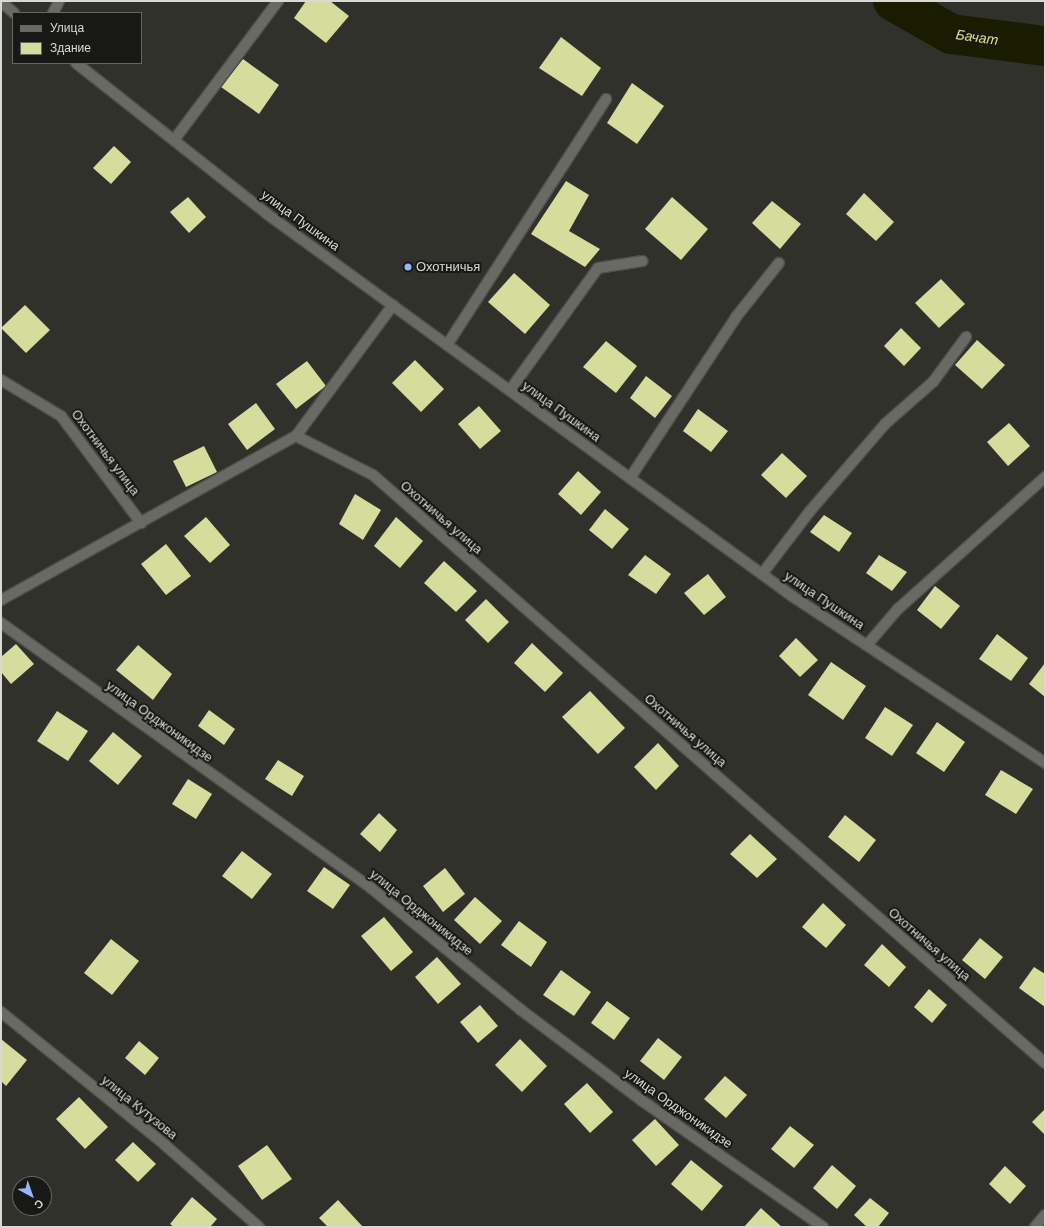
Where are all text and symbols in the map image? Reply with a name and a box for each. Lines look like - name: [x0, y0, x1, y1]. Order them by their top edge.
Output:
- legend: [12, 12, 142, 64]
- text: Улица: [50, 21, 84, 35]
- water label: Бачат: [955, 26, 999, 48]
- text: Здание: [50, 41, 91, 55]
- street label: улица Пушкина: [258, 187, 342, 255]
- place label: Охотничья: [416, 259, 480, 275]
- marker: Охотничья: [403, 262, 413, 272]
- street label: улица Пушкина: [519, 378, 603, 446]
- street label: Охотничья улица: [68, 407, 142, 499]
- street label: Охотничья улица: [397, 478, 485, 558]
- street label: улица Пушкина: [781, 569, 867, 633]
- street label: улица Орджоникидзе: [103, 678, 215, 766]
- street label: Охотничья улица: [641, 691, 729, 771]
- street label: улица Орджоникидзе: [366, 867, 476, 959]
- street label: Охотничья улица: [885, 905, 973, 985]
- street label: улица Орджоникидзе: [621, 1066, 735, 1152]
- street label: улица Кутузова: [98, 1073, 180, 1143]
- north arrow: [12, 1176, 52, 1216]
- text: С: [32, 1197, 46, 1212]

